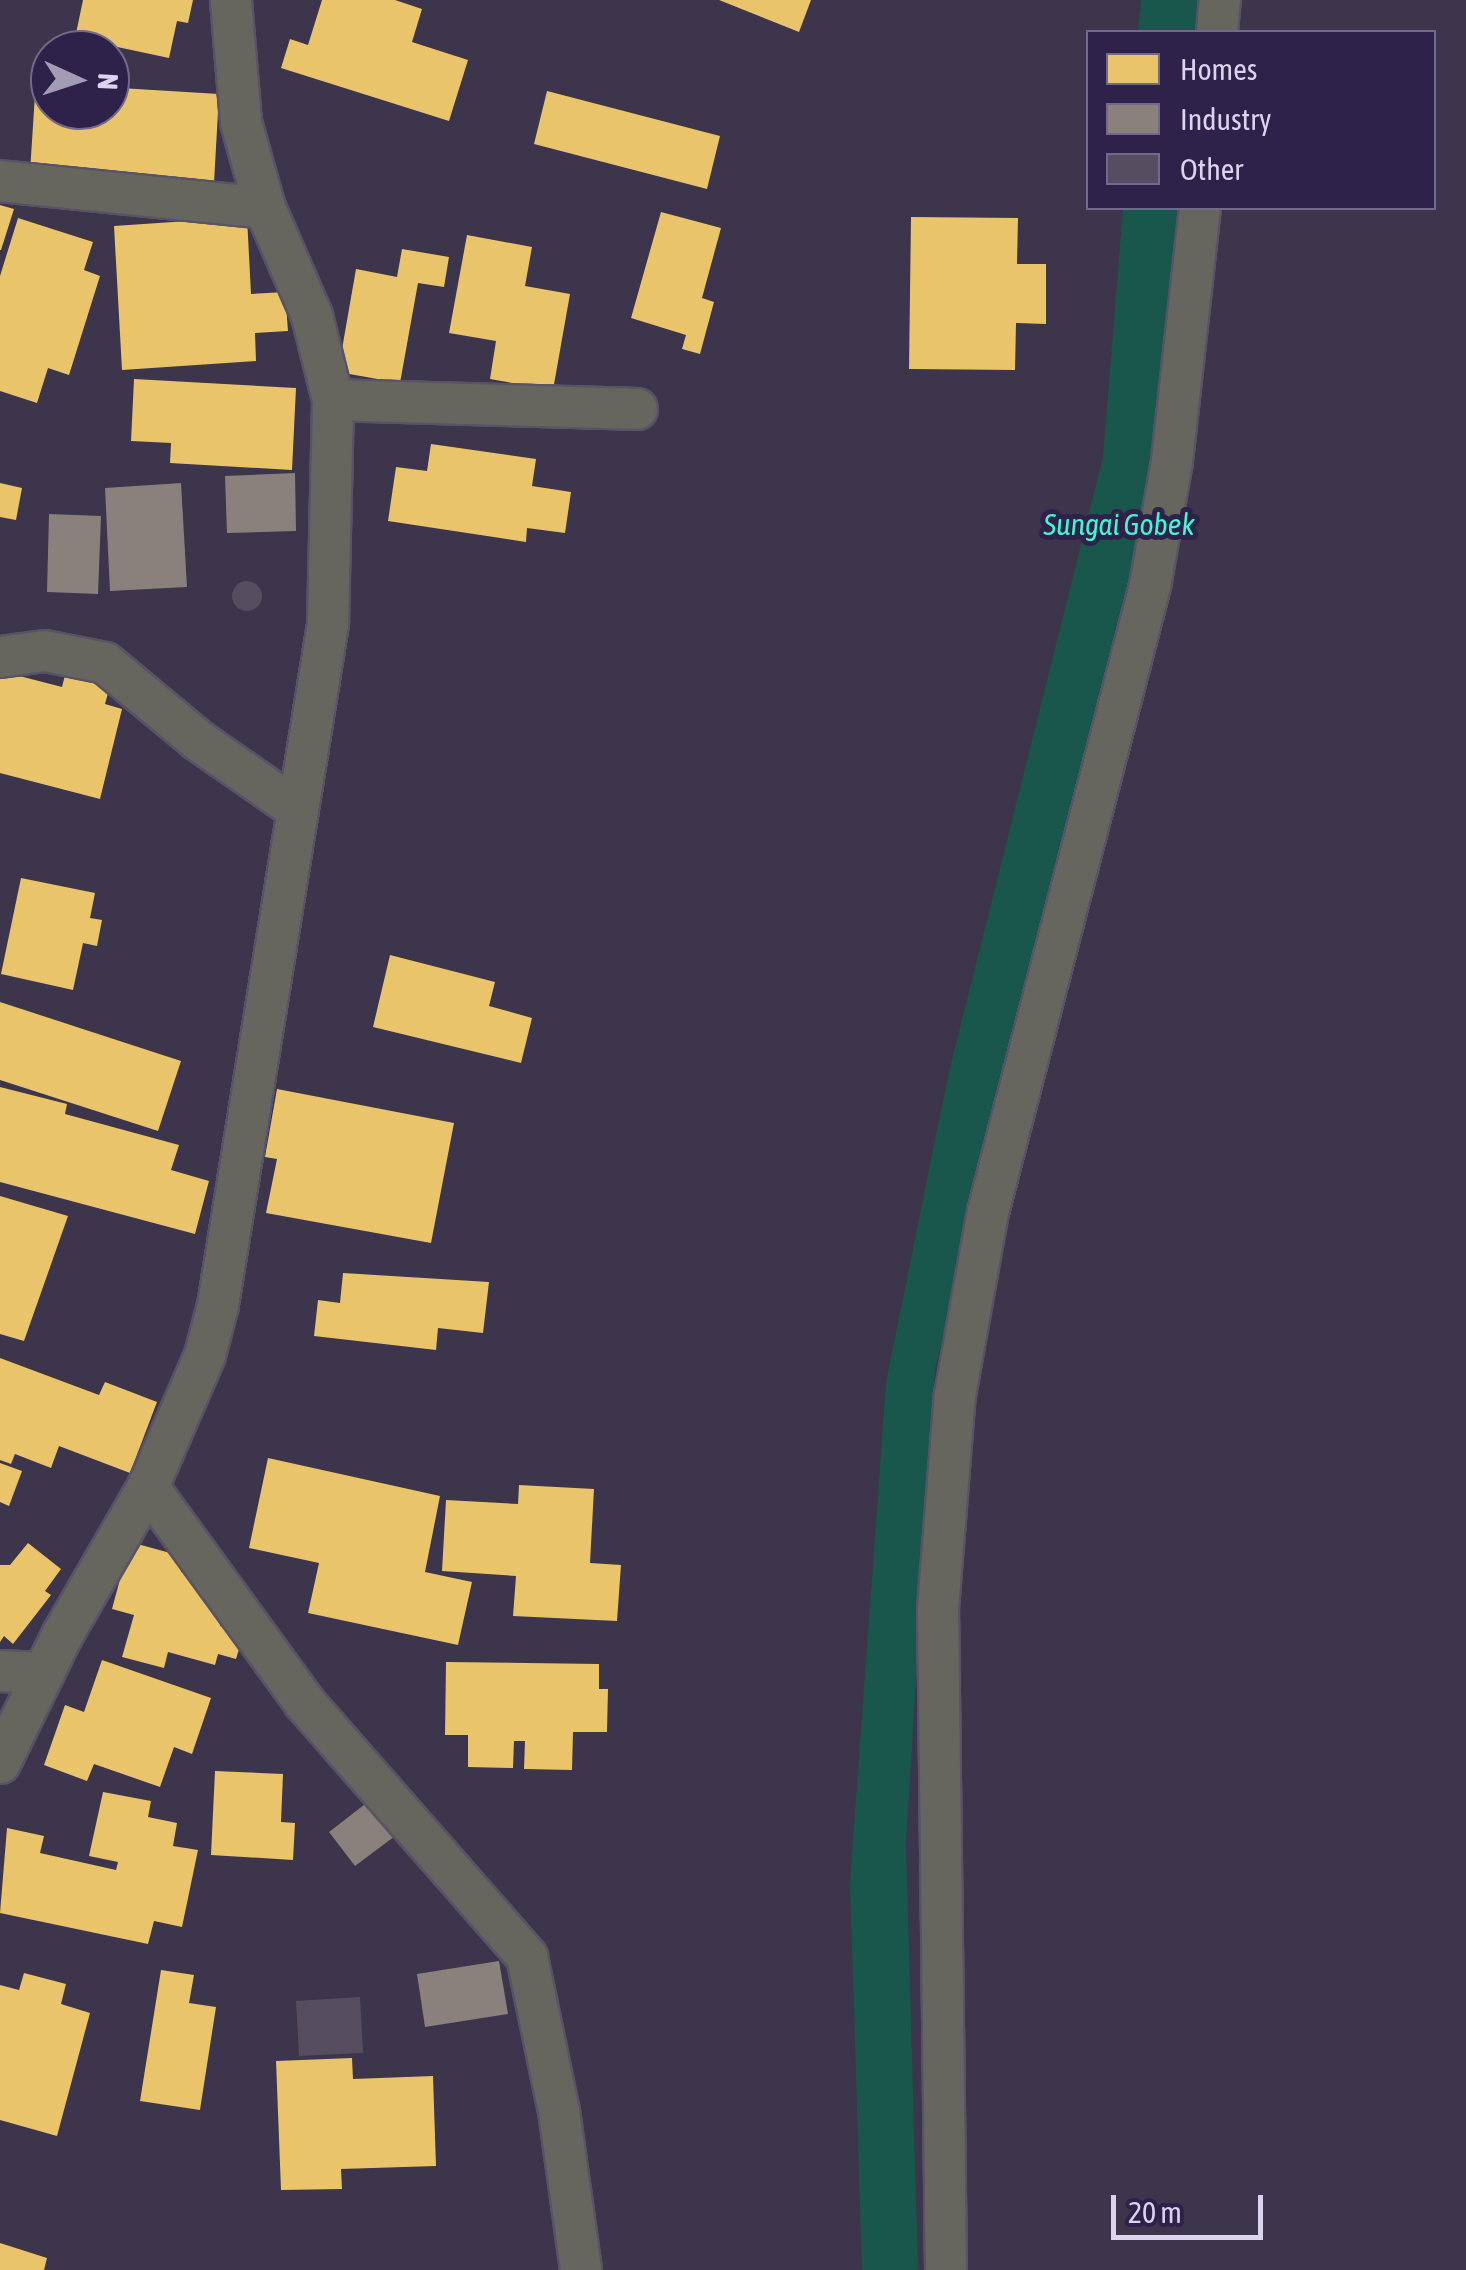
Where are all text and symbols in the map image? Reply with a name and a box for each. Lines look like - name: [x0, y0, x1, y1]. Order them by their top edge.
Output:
- north arrow: [30, 30, 130, 130]
- legend: [1086, 30, 1436, 210]
- text: Homes: [1180, 52, 1257, 86]
- text: N: [92, 72, 124, 91]
- text: Industry: [1180, 102, 1271, 136]
- text: Other: [1180, 152, 1243, 186]
- water label: Sungai Gobek: [1043, 506, 1195, 542]
- scale bar: [1116, 2175, 1268, 2237]
- text: 20 m: [1128, 2195, 1182, 2229]

